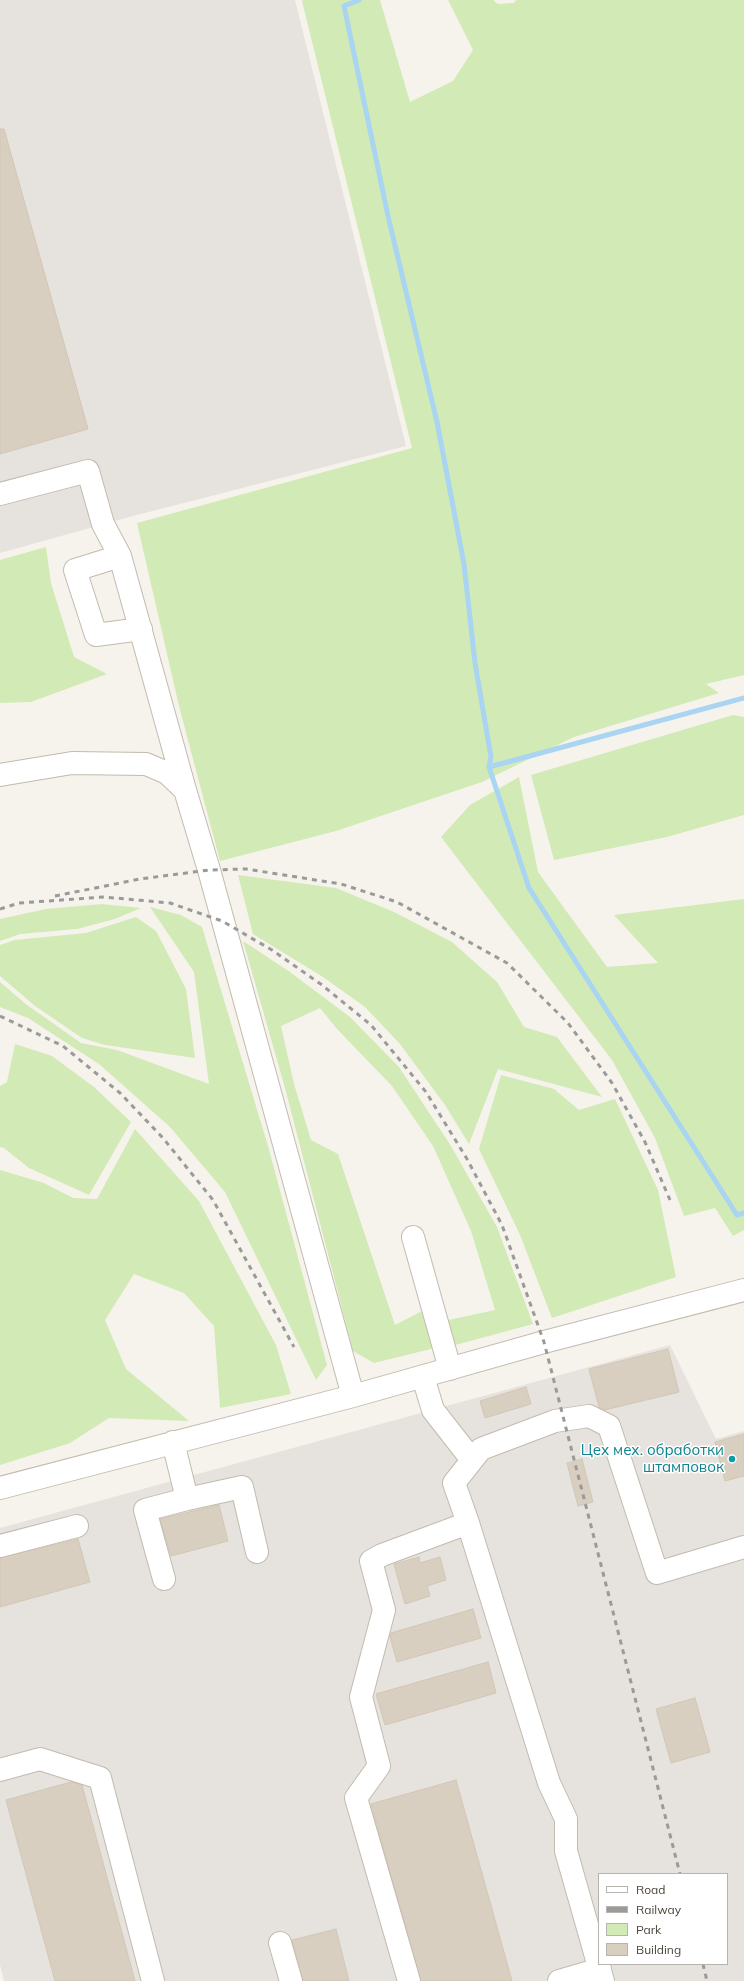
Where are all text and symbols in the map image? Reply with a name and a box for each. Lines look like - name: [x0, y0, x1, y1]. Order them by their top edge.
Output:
- place label: Цех мех. обработки штамповок: [581, 1441, 724, 1476]
- marker: Цех мех. обработки штамповок: [727, 1454, 737, 1464]
- legend: [598, 1873, 728, 1965]
- text: Road: [636, 1882, 665, 1897]
- text: Railway: [636, 1902, 681, 1917]
- text: Park: [636, 1922, 661, 1937]
- text: Building: [636, 1942, 681, 1957]

